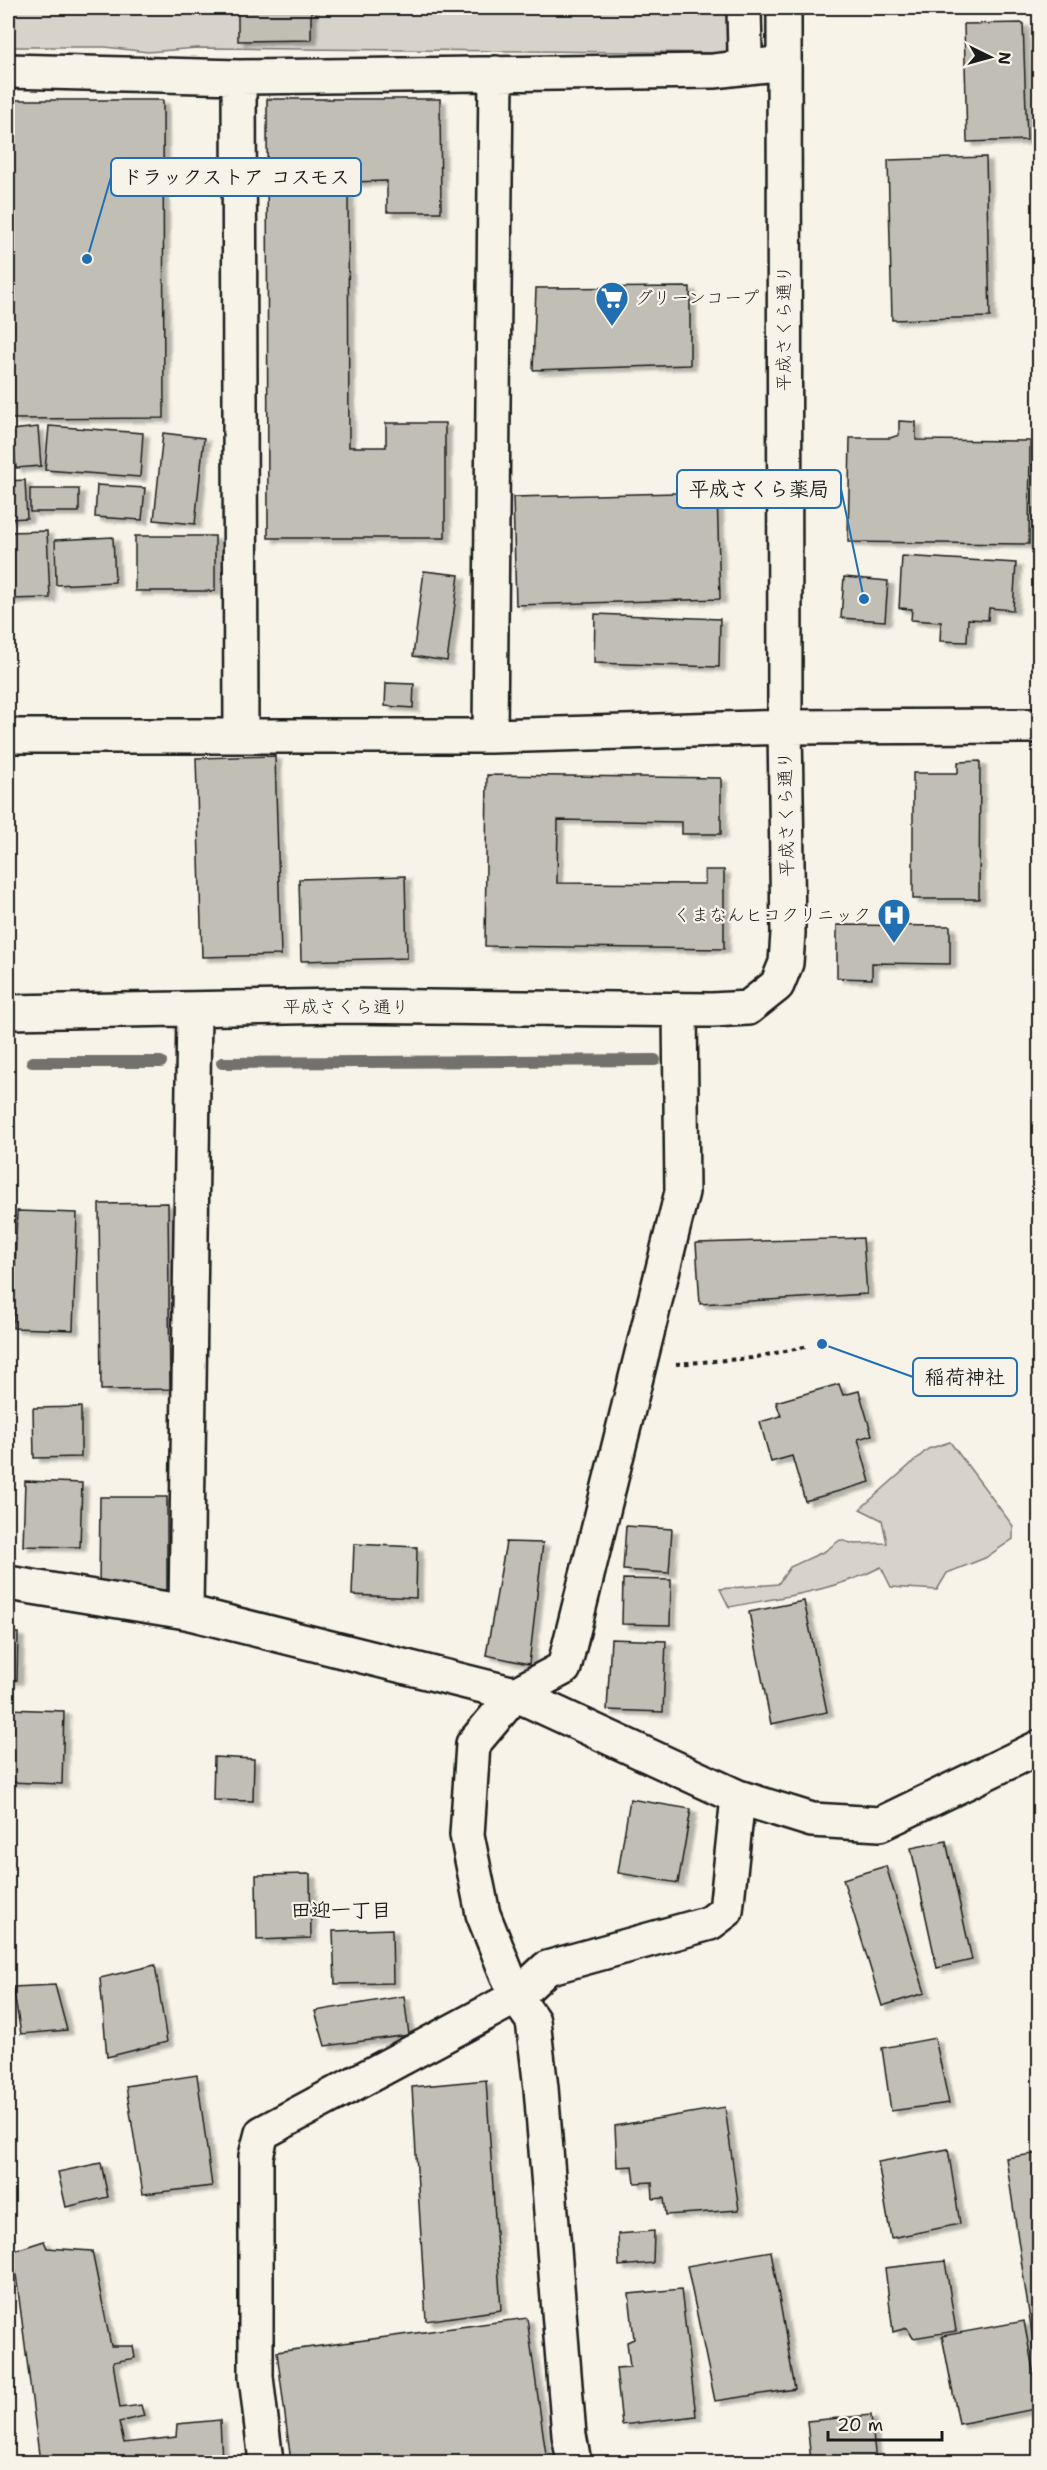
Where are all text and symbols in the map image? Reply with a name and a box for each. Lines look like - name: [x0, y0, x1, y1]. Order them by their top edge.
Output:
- north arrow: [960, 27, 1020, 87]
- text: N: [993, 51, 1015, 65]
- callout: ドラックストア コスモス: [111, 158, 361, 196]
- text: ドラックストア コスモス: [122, 164, 350, 190]
- street label: 平成さくら通り: [772, 265, 796, 391]
- supermarket icon: グリーンコープ: [594, 280, 630, 327]
- place label: グリーンコープ: [635, 286, 759, 310]
- callout: 平成さくら薬局: [677, 470, 841, 508]
- text: 平成さくら薬局: [689, 476, 829, 502]
- street label: 平成さくら通り: [773, 751, 799, 877]
- hospital icon: くまなんヒコクリニック: [876, 897, 912, 944]
- place label: くまなんヒコクリニック: [673, 903, 871, 927]
- street label: 平成さくら通り: [283, 995, 409, 1019]
- callout: 稲荷神社: [913, 1358, 1017, 1396]
- text: 稲荷神社: [925, 1364, 1005, 1390]
- district label: 田迎一丁目: [291, 1897, 391, 1923]
- scale bar: [828, 2404, 942, 2442]
- text: 20 m: [837, 2413, 883, 2437]

